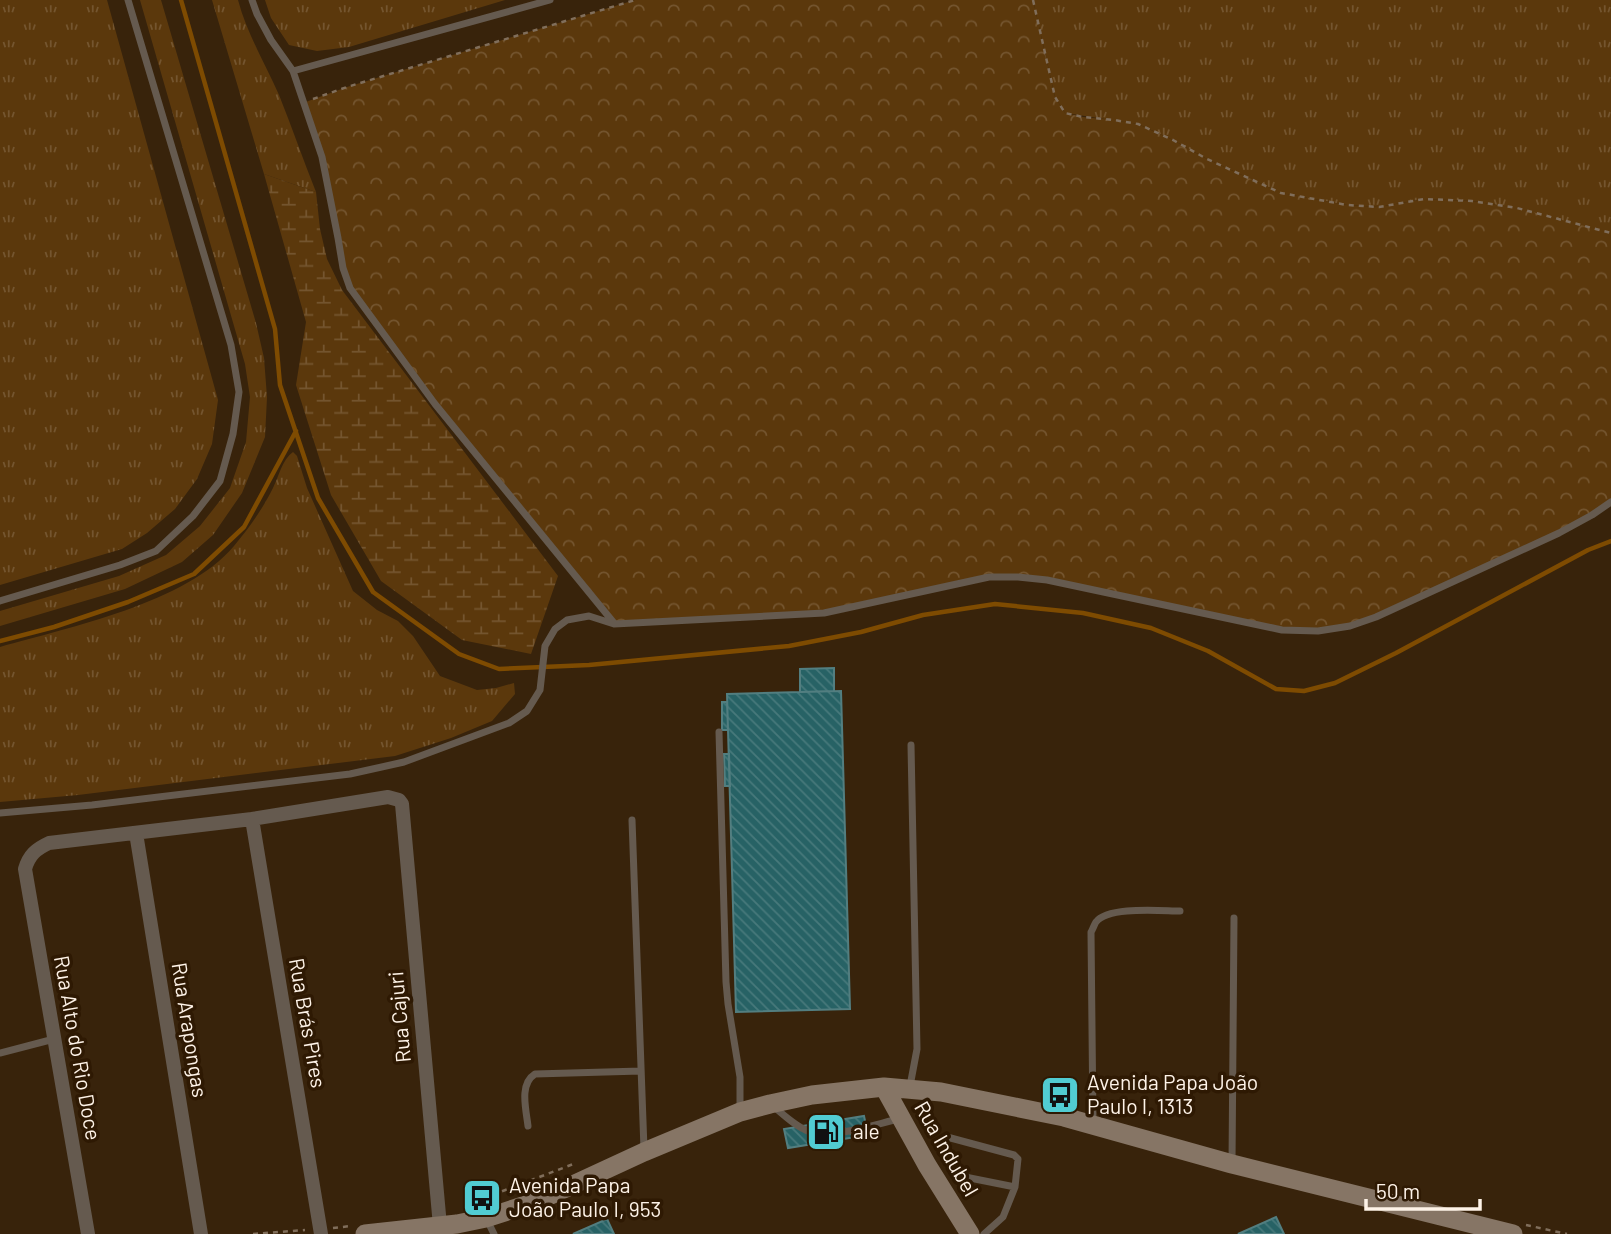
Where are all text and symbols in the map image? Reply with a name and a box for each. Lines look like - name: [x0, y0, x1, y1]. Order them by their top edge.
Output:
- street label: Rua Alto do Rio Doce: [50, 953, 107, 1142]
- street label: Rua Brás Pires: [285, 956, 332, 1090]
- street label: Rua Arapongas: [167, 960, 213, 1099]
- street label: Rua Cajuri: [382, 970, 415, 1064]
- place label: Avenida Papa João Paulo I, 1313: [1087, 1069, 1258, 1118]
- bus stop icon: Avenida Papa João Paulo I, 1313: [1039, 1074, 1081, 1116]
- street label: Rua Indubel: [910, 1096, 985, 1200]
- fuel station icon: ale: [805, 1111, 847, 1153]
- place label: ale: [853, 1118, 880, 1143]
- scale bar: [1366, 1168, 1480, 1212]
- place label: Avenida Papa João Paulo I, 953: [509, 1172, 661, 1221]
- bus stop icon: Avenida Papa João Paulo I, 953: [461, 1177, 503, 1219]
- text: 50 m: [1376, 1178, 1420, 1203]

